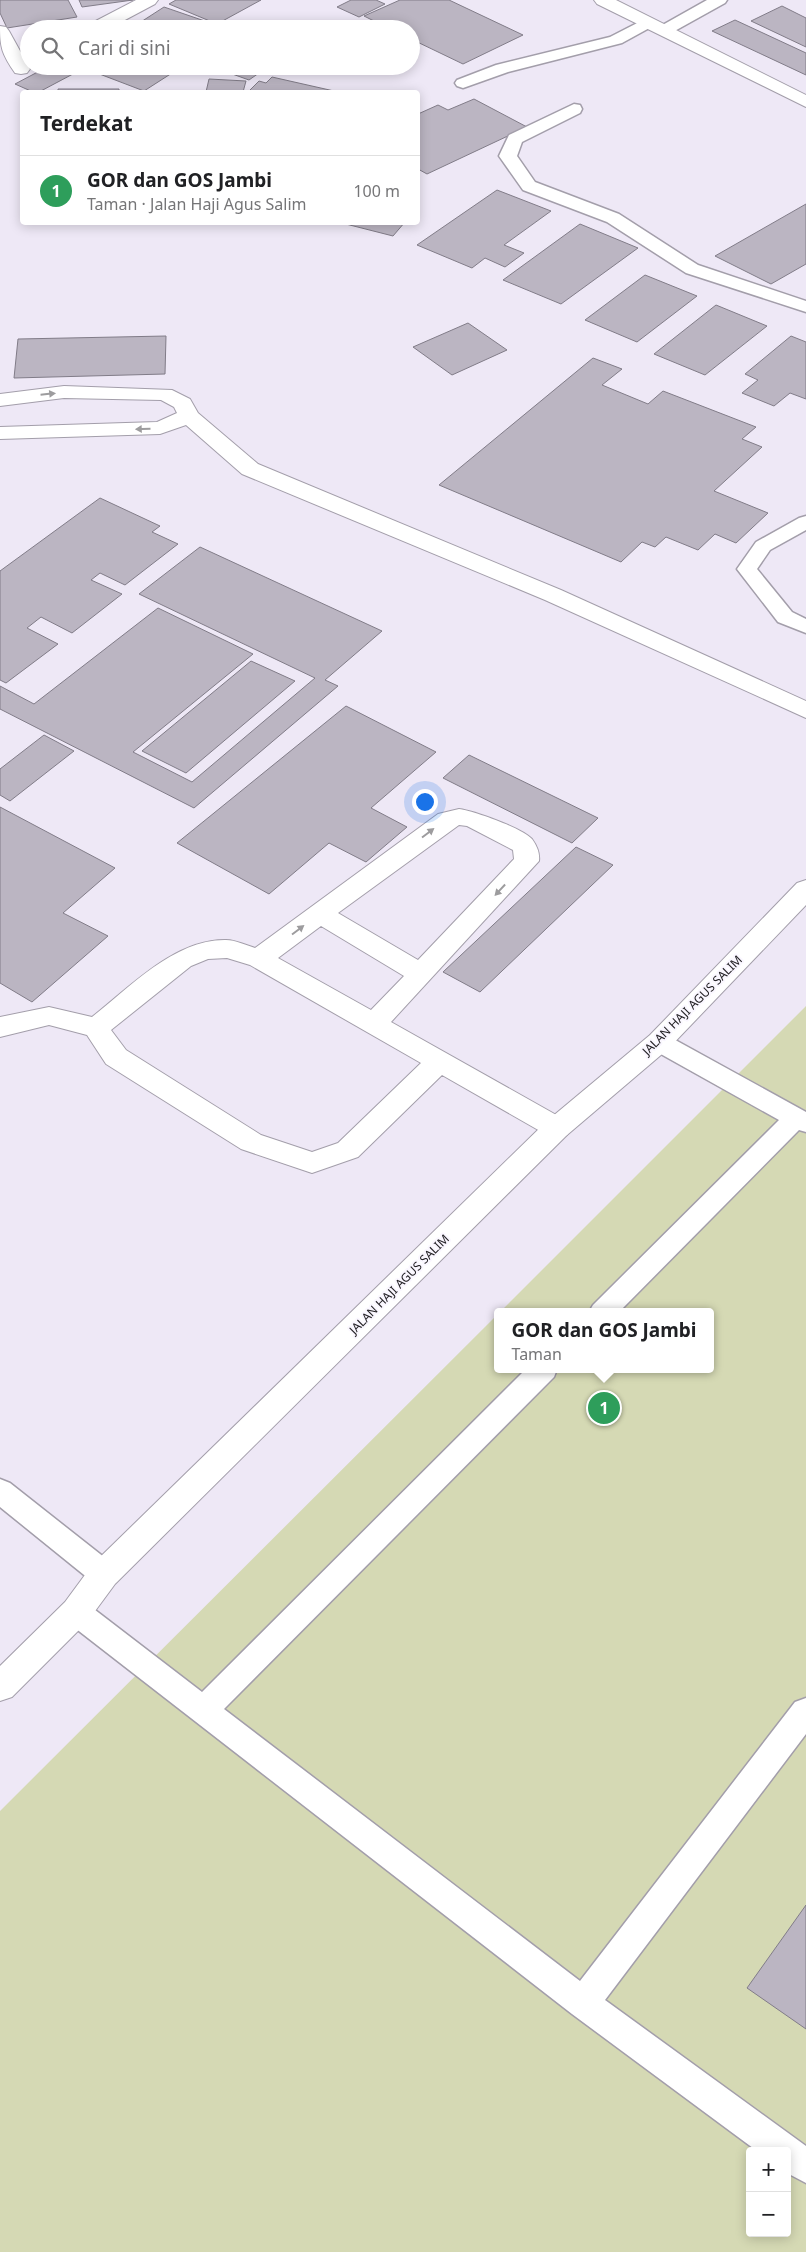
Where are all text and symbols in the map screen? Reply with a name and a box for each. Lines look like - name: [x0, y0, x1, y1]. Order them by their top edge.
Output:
- search box: [20, 20, 420, 75]
- icon: search: [38, 34, 66, 62]
- text: Cari di sini: [78, 35, 171, 61]
- text: Terdekat: [40, 109, 133, 137]
- text: GOR dan GOS Jambi: [87, 167, 272, 193]
- text: 1: [51, 180, 61, 202]
- text: 100 m: [353, 180, 400, 202]
- text: Taman · Jalan Haji Agus Salim: [87, 193, 307, 215]
- one-way arrow: [41, 390, 57, 398]
- one-way arrow: [134, 425, 150, 433]
- your location: [412, 789, 438, 815]
- one-way arrow: [421, 828, 434, 839]
- one-way arrow: [494, 883, 506, 895]
- one-way arrow: [291, 925, 304, 936]
- street label: JALAN HAJI AGUS SALIM: [638, 951, 746, 1059]
- street label: JALAN HAJI AGUS SALIM: [345, 1230, 453, 1338]
- popup: [494, 1308, 714, 1373]
- text: GOR dan GOS Jambi: [512, 1317, 696, 1343]
- text: Taman: [512, 1343, 562, 1365]
- pin: 1: [588, 1389, 620, 1427]
- map controls: [746, 2147, 791, 2237]
- button: +: [746, 2147, 791, 2192]
- button: −: [746, 2192, 791, 2237]

